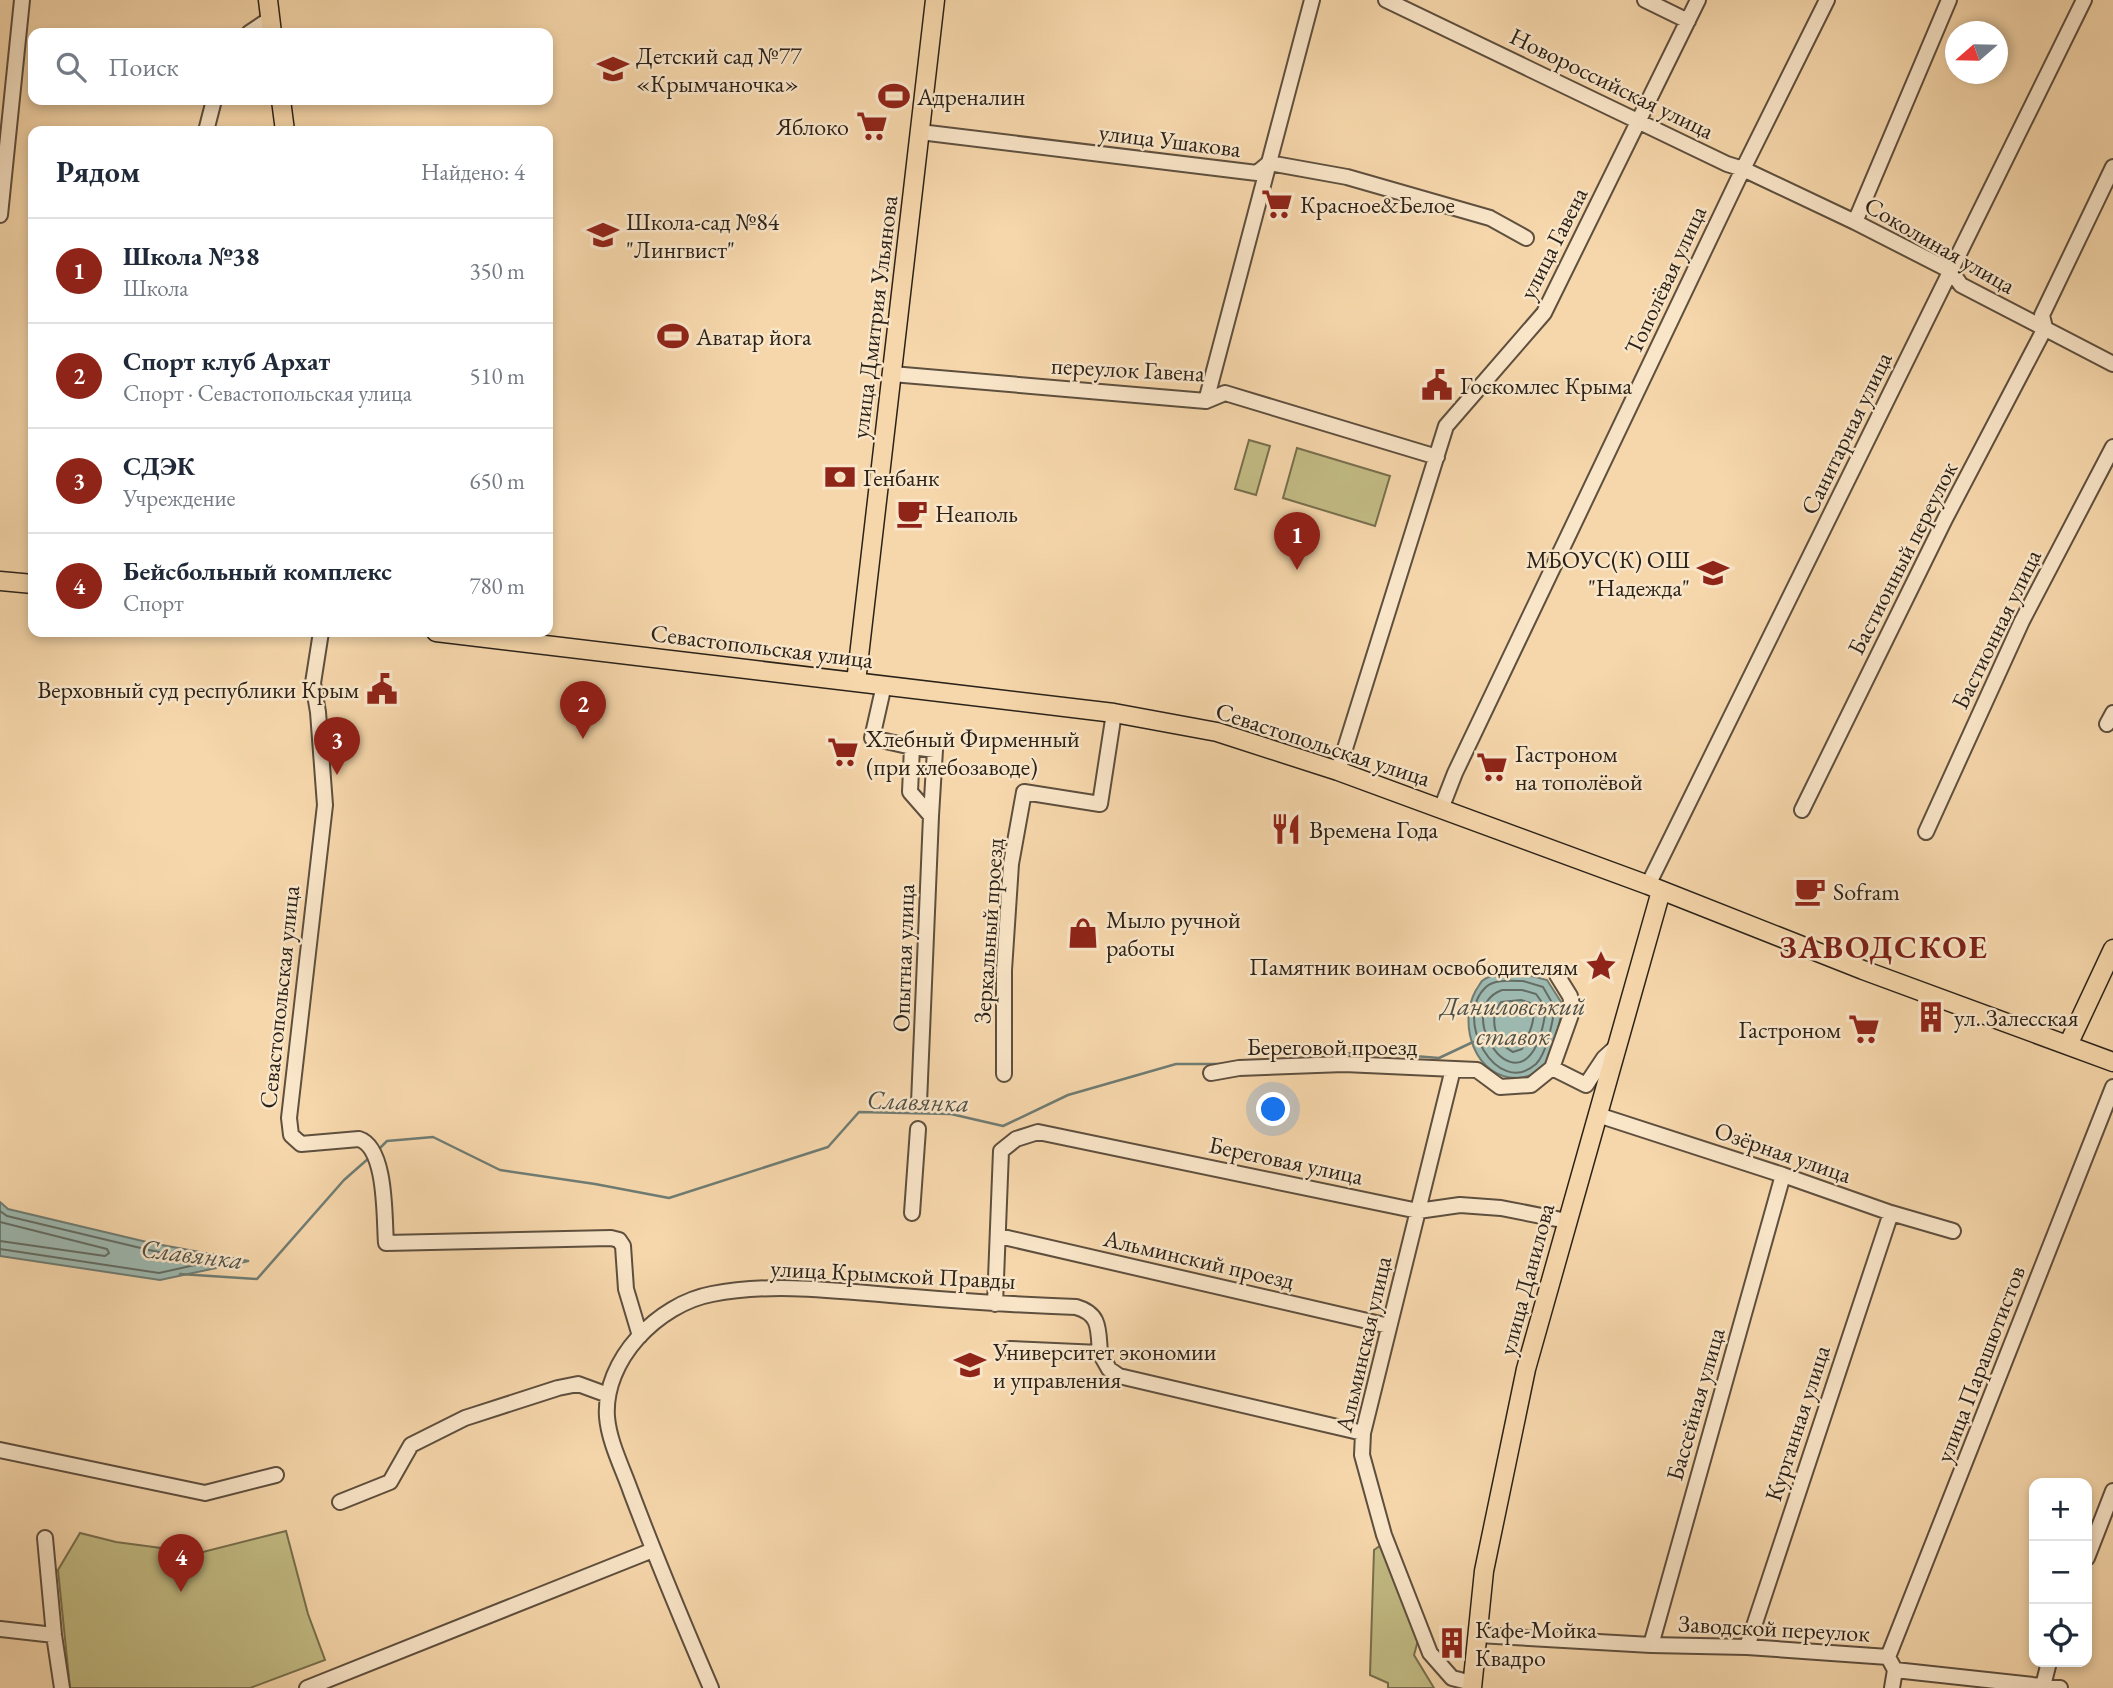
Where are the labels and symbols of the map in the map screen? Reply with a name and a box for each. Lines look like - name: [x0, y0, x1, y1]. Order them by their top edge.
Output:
- street label: Новороссийская улица: [1505, 20, 1720, 146]
- north arrow: [1945, 21, 2008, 84]
- place label: Детский сад №77 «Крымчаночка»: [636, 40, 802, 99]
- school or university icon: Детский сад №77 «Крымчаночка»: [596, 52, 630, 86]
- sports icon: Адреналин: [877, 79, 911, 113]
- place label: Адреналин: [916, 81, 1025, 112]
- supermarket icon: Яблоко: [855, 109, 889, 143]
- place label: Яблоко: [775, 111, 849, 142]
- street label: улица Ушакова: [1097, 116, 1243, 164]
- street label: улица Гавена: [1512, 181, 1595, 304]
- supermarket icon: Красное&Белое: [1260, 187, 1294, 221]
- place label: Красное&Белое: [1300, 189, 1455, 220]
- street label: Соколиная улица: [1859, 189, 2021, 301]
- street label: улица Дмитрия Ульянова: [844, 193, 904, 440]
- street label: Тополёвая улица: [1617, 200, 1713, 360]
- place label: Школа-сад №84 "Лингвист": [626, 206, 780, 265]
- school or university icon: Школа-сад №84 "Лингвист": [586, 218, 620, 252]
- sports icon: Аватар йога: [656, 319, 690, 353]
- place label: Аватар йога: [695, 321, 812, 352]
- street label: Санитарная улица: [1793, 346, 1899, 519]
- street label: переулок Гавена: [1050, 349, 1206, 389]
- public building icon: Госкомлес Крыма: [1420, 368, 1454, 402]
- place label: Госкомлес Крыма: [1460, 370, 1632, 401]
- street label: Бастионный переулок: [1840, 456, 1964, 660]
- bank icon: Генбанк: [823, 460, 857, 494]
- place label: Генбанк: [863, 462, 940, 493]
- cafe icon: Неаполь: [895, 496, 929, 530]
- place label: Неаполь: [935, 498, 1018, 529]
- pin: 1: [1274, 512, 1320, 570]
- place label: МБОУС(К) ОШ "Надежда": [1526, 544, 1690, 603]
- street label: Бастионная улица: [1944, 544, 2048, 714]
- school or university icon: МБОУС(К) ОШ "Надежда": [1696, 556, 1730, 590]
- street label: Севастопольская улица: [649, 617, 875, 675]
- public building icon: Верховный суд республики Крым: [365, 672, 399, 706]
- place label: Верховный суд республики Крым: [37, 674, 359, 705]
- pin: 2: [560, 681, 606, 739]
- street label: Севастопольская улица: [1212, 695, 1435, 793]
- pin: 3: [314, 717, 360, 775]
- place label: Хлебный Фирменный (при хлебозаводе): [865, 723, 1080, 782]
- supermarket icon: Хлебный Фирменный (при хлебозаводе): [826, 735, 860, 769]
- place label: Гастроном на тополёвой: [1515, 738, 1643, 797]
- supermarket icon: Гастроном на тополёвой: [1475, 750, 1509, 784]
- restaurant icon: Времена Года: [1269, 812, 1303, 846]
- place label: Времена Года: [1309, 814, 1439, 845]
- street label: Зеркальный проезд: [966, 837, 1010, 1025]
- cafe icon: Sofram: [1793, 874, 1827, 908]
- place label: Sofram: [1833, 876, 1900, 907]
- street label: Опытная улица: [885, 883, 921, 1033]
- street label: Севастопольская улица: [252, 884, 306, 1110]
- place label: Мыло ручной работы: [1106, 904, 1241, 963]
- shop icon: Мыло ручной работы: [1066, 916, 1100, 950]
- district label: ЗАВОДСКОЕ: [1779, 926, 1989, 968]
- place icon: Памятник воинам освободителям: [1584, 949, 1618, 983]
- place label: Памятник воинам освободителям: [1249, 951, 1578, 982]
- water label: Даниловський ставок: [1438, 989, 1586, 1053]
- building icon: ул. Залесская: [1914, 1000, 1948, 1034]
- place label: ул. Залесская: [1954, 1002, 2079, 1033]
- supermarket icon: Гастроном: [1847, 1012, 1881, 1046]
- place label: Гастроном: [1739, 1014, 1841, 1045]
- street label: Береговой проезд: [1247, 1031, 1417, 1062]
- water label: Славянка: [866, 1082, 970, 1120]
- your location: [1256, 1092, 1290, 1126]
- street label: Озёрная улица: [1710, 1114, 1856, 1190]
- street label: Береговая улица: [1206, 1129, 1366, 1192]
- street label: улица Данилова: [1491, 1199, 1561, 1358]
- street label: Альминский проезд: [1100, 1222, 1297, 1296]
- water label: Славянка: [139, 1231, 245, 1277]
- street label: улица Крымской Правды: [770, 1252, 1017, 1296]
- street label: Альминская улица: [1327, 1253, 1398, 1436]
- street label: улица Парашютистов: [1928, 1261, 2032, 1467]
- street label: Бассейная улица: [1658, 1323, 1732, 1484]
- place label: Университет экономии и управления: [992, 1336, 1217, 1395]
- street label: Курганная улица: [1757, 1341, 1837, 1505]
- school or university icon: Университет экономии и управления: [953, 1348, 987, 1382]
- pin: 4: [158, 1534, 204, 1592]
- street label: Заводской переулок: [1677, 1607, 1871, 1649]
- place label: Кафе-Мойка Квадро: [1475, 1614, 1597, 1673]
- building icon: Кафе-Мойка Квадро: [1435, 1626, 1469, 1660]

